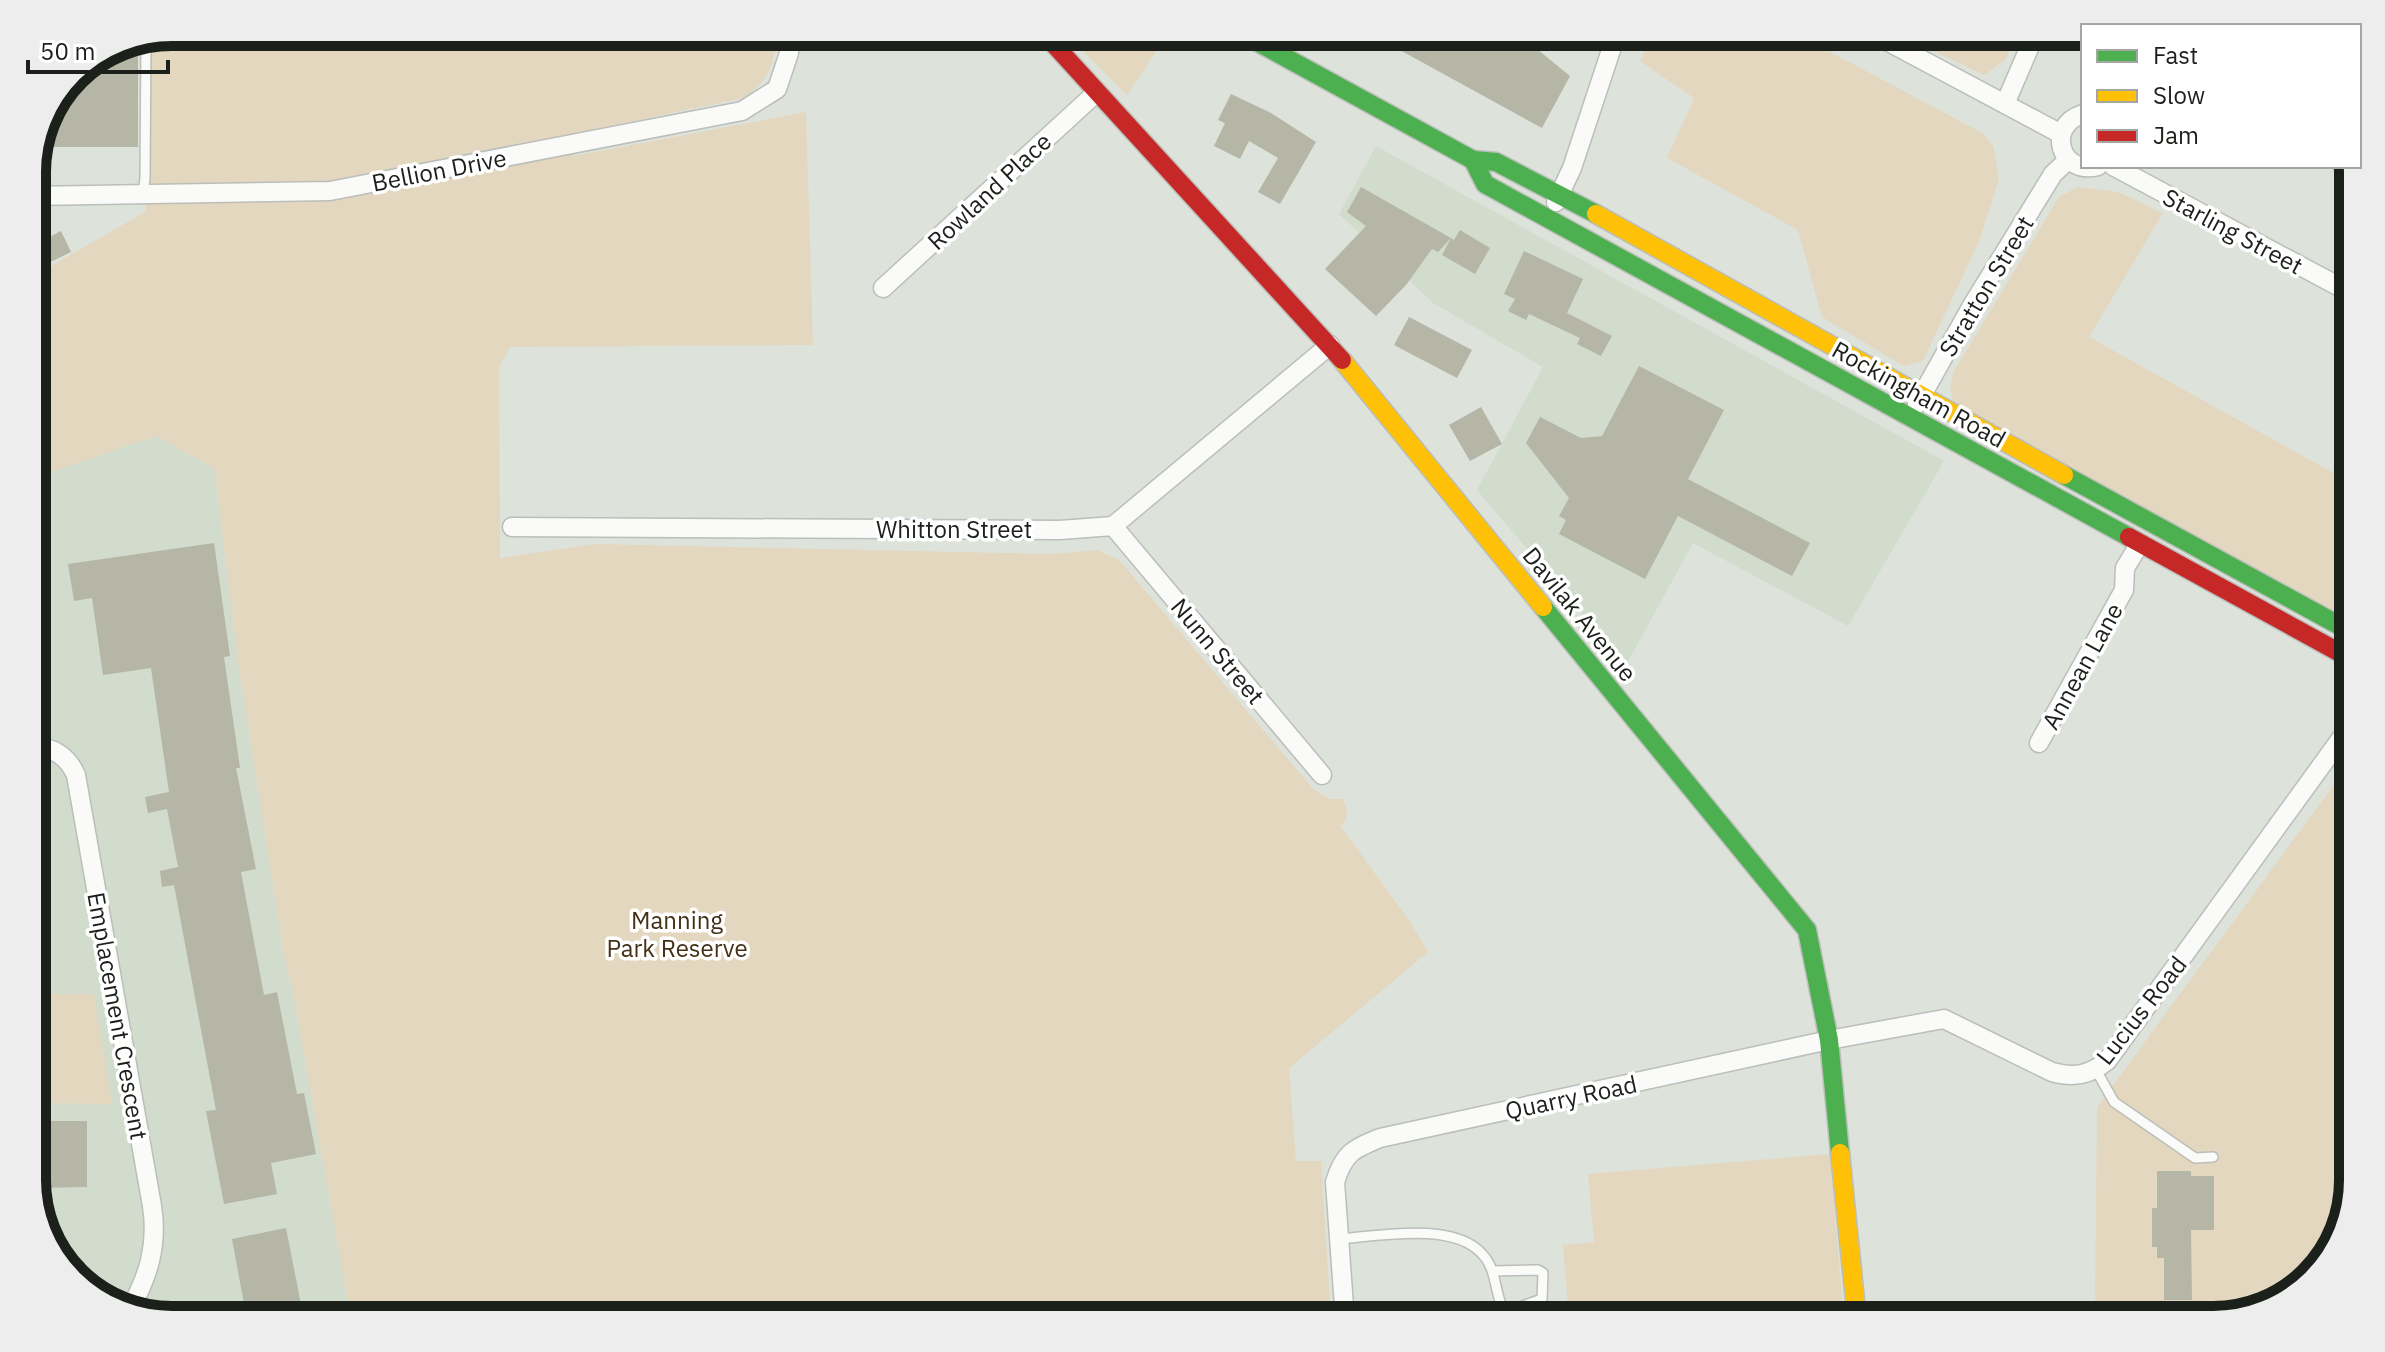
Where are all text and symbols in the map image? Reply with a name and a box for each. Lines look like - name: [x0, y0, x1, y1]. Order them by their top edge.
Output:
- scale bar: [28, 24, 168, 74]
- legend: [2081, 24, 2361, 168]
- text: 50 m: [40, 35, 95, 67]
- text: Fast: [2153, 39, 2198, 71]
- text: Slow: [2153, 79, 2205, 111]
- text: Jam: [2153, 119, 2199, 151]
- street label: Rowland Place: [920, 125, 1058, 257]
- street label: Bellion Drive: [369, 141, 509, 199]
- street label: Starling Street: [2157, 181, 2309, 281]
- street label: Stratton Street: [1931, 210, 2041, 362]
- street label: Rockingham Road: [1827, 333, 2011, 455]
- street label: Whitton Street: [876, 513, 1032, 545]
- street label: Davilak Avenue: [1516, 540, 1644, 688]
- street label: Nunn Street: [1164, 591, 1272, 711]
- street label: Annean Lane: [2034, 597, 2130, 735]
- street label: Emplacement Crescent: [80, 890, 156, 1142]
- park label: Manning Park Reserve: [606, 904, 748, 964]
- street label: Lucius Road: [2088, 949, 2194, 1071]
- street label: Quarry Road: [1502, 1067, 1640, 1127]

